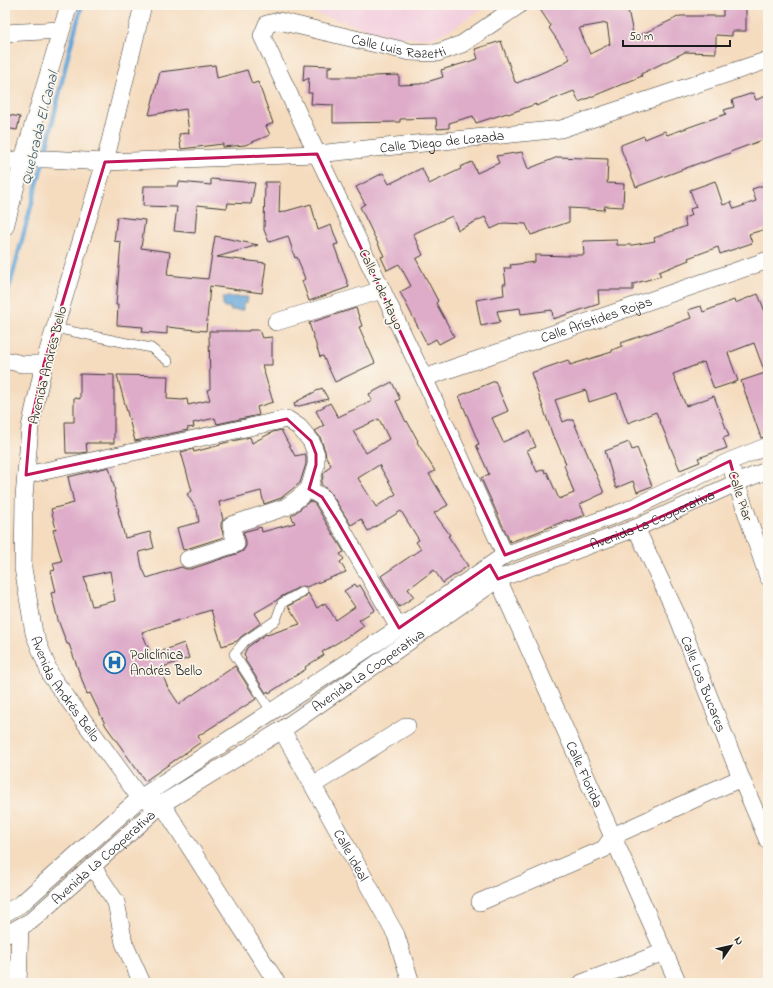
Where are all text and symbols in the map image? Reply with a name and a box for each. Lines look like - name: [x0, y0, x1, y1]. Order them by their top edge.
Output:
- scale bar: [623, 22, 730, 48]
- text: 50 m: [629, 28, 653, 46]
- street label: Calle Luis Razetti: [349, 29, 449, 65]
- water label: Quebrada El Canal: [15, 67, 65, 187]
- street label: Calle Diego de Lozada: [379, 126, 505, 160]
- street label: Calle 1 de Mayo: [352, 246, 409, 334]
- street label: Calle Arístides Rojas: [538, 292, 655, 349]
- street label: Avenida Andrés Bello: [24, 304, 73, 427]
- street label: Calle Piar: [722, 469, 758, 525]
- street label: Avenida La Cooperativa: [587, 485, 718, 556]
- street label: Avenida La Cooperativa: [308, 624, 430, 718]
- street label: Avenida Andrés Bello: [24, 633, 105, 747]
- street label: Calle Los Bucares: [674, 633, 731, 735]
- place label: Policlínica Andrés Bello: [130, 645, 202, 682]
- hospital icon: Policlínica Andrés Bello: [102, 649, 128, 675]
- street label: Calle Florida: [560, 738, 608, 811]
- street label: Avenida La Cooperativa: [47, 806, 161, 910]
- street label: Calle Ideal: [327, 826, 373, 886]
- north arrow: [711, 926, 751, 966]
- text: N: [730, 933, 747, 949]

